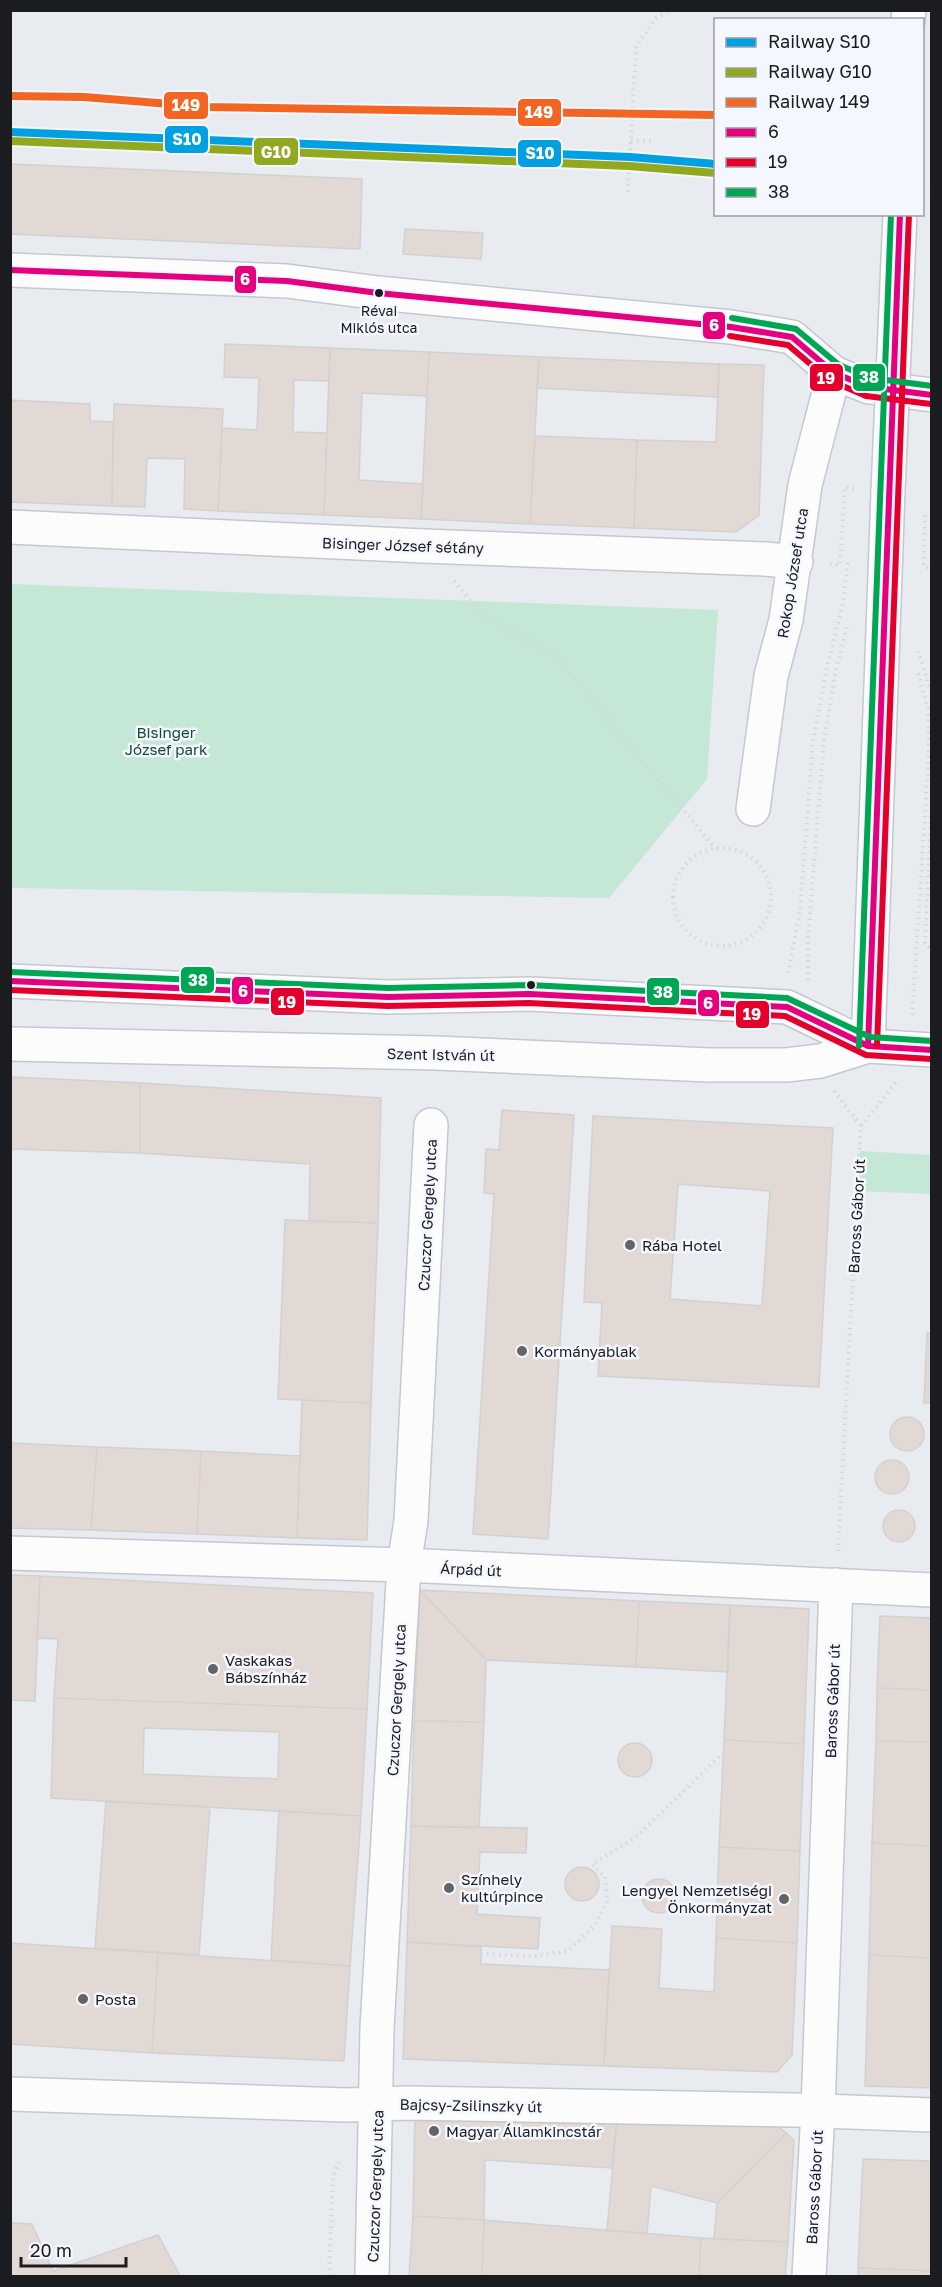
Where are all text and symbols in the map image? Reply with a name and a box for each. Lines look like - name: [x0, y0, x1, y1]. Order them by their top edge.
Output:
- legend: [714, 18, 924, 216]
- text: Railway S10: [768, 30, 871, 52]
- text: Railway G10: [768, 60, 872, 82]
- text: Railway 149: [768, 90, 870, 112]
- line badge: 149: [163, 91, 209, 120]
- text: 149: [172, 95, 200, 115]
- line badge: 149: [517, 98, 562, 127]
- text: 149: [525, 102, 553, 122]
- text: 6: [768, 120, 779, 142]
- line badge: S10: [164, 125, 209, 154]
- text: S10: [172, 129, 202, 149]
- line badge: G10: [253, 137, 299, 166]
- line badge: S10: [517, 139, 562, 168]
- text: G10: [261, 142, 291, 162]
- text: S10: [525, 143, 555, 163]
- text: 19: [768, 150, 788, 172]
- text: 38: [768, 180, 790, 202]
- line badge: 6: [234, 265, 257, 294]
- text: 6: [240, 269, 250, 289]
- marker: Révai Miklós utca: [373, 287, 385, 299]
- place label: Révai Miklós utca: [341, 302, 417, 336]
- line badge: 6: [702, 311, 726, 340]
- text: 6: [709, 315, 719, 335]
- line badge: 19: [809, 363, 844, 392]
- line badge: 38: [852, 363, 886, 392]
- text: 38: [859, 367, 879, 387]
- text: 19: [817, 368, 835, 388]
- street label: Rokop József utca: [773, 507, 811, 639]
- street label: Bisinger József sétány: [322, 533, 485, 557]
- park label: Bisinger József park: [125, 723, 208, 758]
- line badge: 38: [180, 966, 215, 994]
- text: 38: [188, 970, 208, 990]
- line badge: 6: [231, 976, 254, 1005]
- line badge: 38: [646, 977, 680, 1006]
- unlabelled marker: [525, 979, 537, 991]
- text: 6: [238, 981, 248, 1001]
- text: 38: [653, 982, 673, 1002]
- line badge: 19: [270, 987, 305, 1016]
- line badge: 6: [697, 989, 720, 1017]
- text: 19: [278, 992, 296, 1012]
- text: 6: [703, 993, 713, 1013]
- line badge: 19: [735, 1000, 770, 1029]
- text: 19: [743, 1004, 761, 1024]
- street label: Szent István út: [387, 1044, 495, 1064]
- street label: Czuczor Gergely utca: [414, 1138, 440, 1292]
- street label: Baross Gábor út: [844, 1158, 868, 1274]
- place label: Rába Hotel: [642, 1236, 722, 1254]
- marker: Rába Hotel: [623, 1238, 637, 1252]
- place label: Kormányablak: [534, 1342, 638, 1360]
- marker: Kormányablak: [515, 1344, 529, 1358]
- street label: Árpád út: [440, 1558, 502, 1580]
- street label: Czuczor Gergely utca: [383, 1623, 409, 1777]
- street label: Baross Gábor út: [821, 1643, 843, 1759]
- place label: Vaskakas Bábszínház: [225, 1651, 307, 1686]
- marker: Vaskakas Bábszínház: [206, 1662, 220, 1676]
- place label: Színhely kultúrpince: [461, 1870, 544, 1905]
- marker: Színhely kultúrpince: [442, 1881, 456, 1895]
- place label: Lengyel Nemzetiségi Önkormányzat: [621, 1881, 772, 1916]
- marker: Lengyel Nemzetiségi Önkormányzat: [777, 1892, 791, 1906]
- place label: Posta: [95, 1990, 136, 2008]
- marker: Posta: [76, 1992, 90, 2006]
- street label: Bajcsy-Zsilinszky út: [399, 2095, 543, 2115]
- street label: Czuczor Gergely utca: [363, 2109, 387, 2263]
- place label: Magyar Államkincstár: [446, 2122, 602, 2140]
- marker: Magyar Államkincstár: [427, 2124, 441, 2138]
- street label: Baross Gábor út: [802, 2129, 826, 2245]
- scale bar: [21, 2230, 126, 2268]
- text: 20 m: [30, 2239, 72, 2261]

